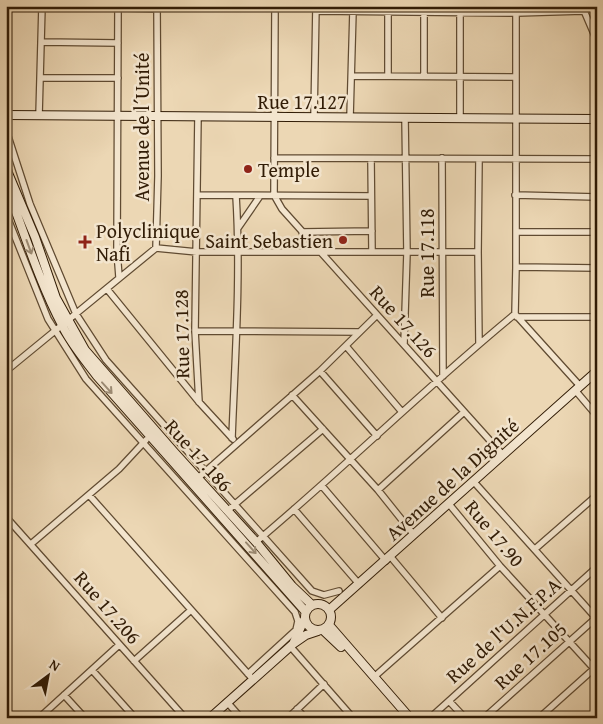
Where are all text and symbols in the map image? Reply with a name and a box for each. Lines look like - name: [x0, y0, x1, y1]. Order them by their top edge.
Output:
- street label: Avenue de l´Unité: [127, 53, 156, 201]
- street label: Rue 17.127: [257, 87, 347, 116]
- place label: Temple: [258, 155, 320, 184]
- marker: Temple: [242, 163, 254, 175]
- street label: Rue 17.118: [412, 208, 441, 298]
- place label: Polyclinique Nafi: [96, 216, 200, 268]
- place label: Saint Sebastien: [205, 226, 333, 255]
- marker: Saint Sebastien: [337, 234, 349, 246]
- marker: Polyclinique Nafi: [78, 235, 92, 249]
- one-way arrow: [25, 239, 34, 254]
- street label: Rue 17.126: [363, 278, 445, 364]
- street label: Rue 17.128: [166, 289, 196, 379]
- one-way arrow: [101, 381, 112, 394]
- street label: Avenue de la Dignité: [379, 411, 525, 547]
- street label: Rue 17.186: [158, 412, 240, 498]
- street label: Rue 17.90: [458, 493, 532, 573]
- one-way arrow: [245, 541, 257, 554]
- street label: Rue 17.206: [68, 564, 148, 650]
- street label: Rue de l'U.N.F.P.A: [439, 570, 567, 690]
- street label: Rue 17.105: [487, 614, 573, 696]
- north arrow: [22, 652, 72, 702]
- text: N: [46, 654, 65, 676]

